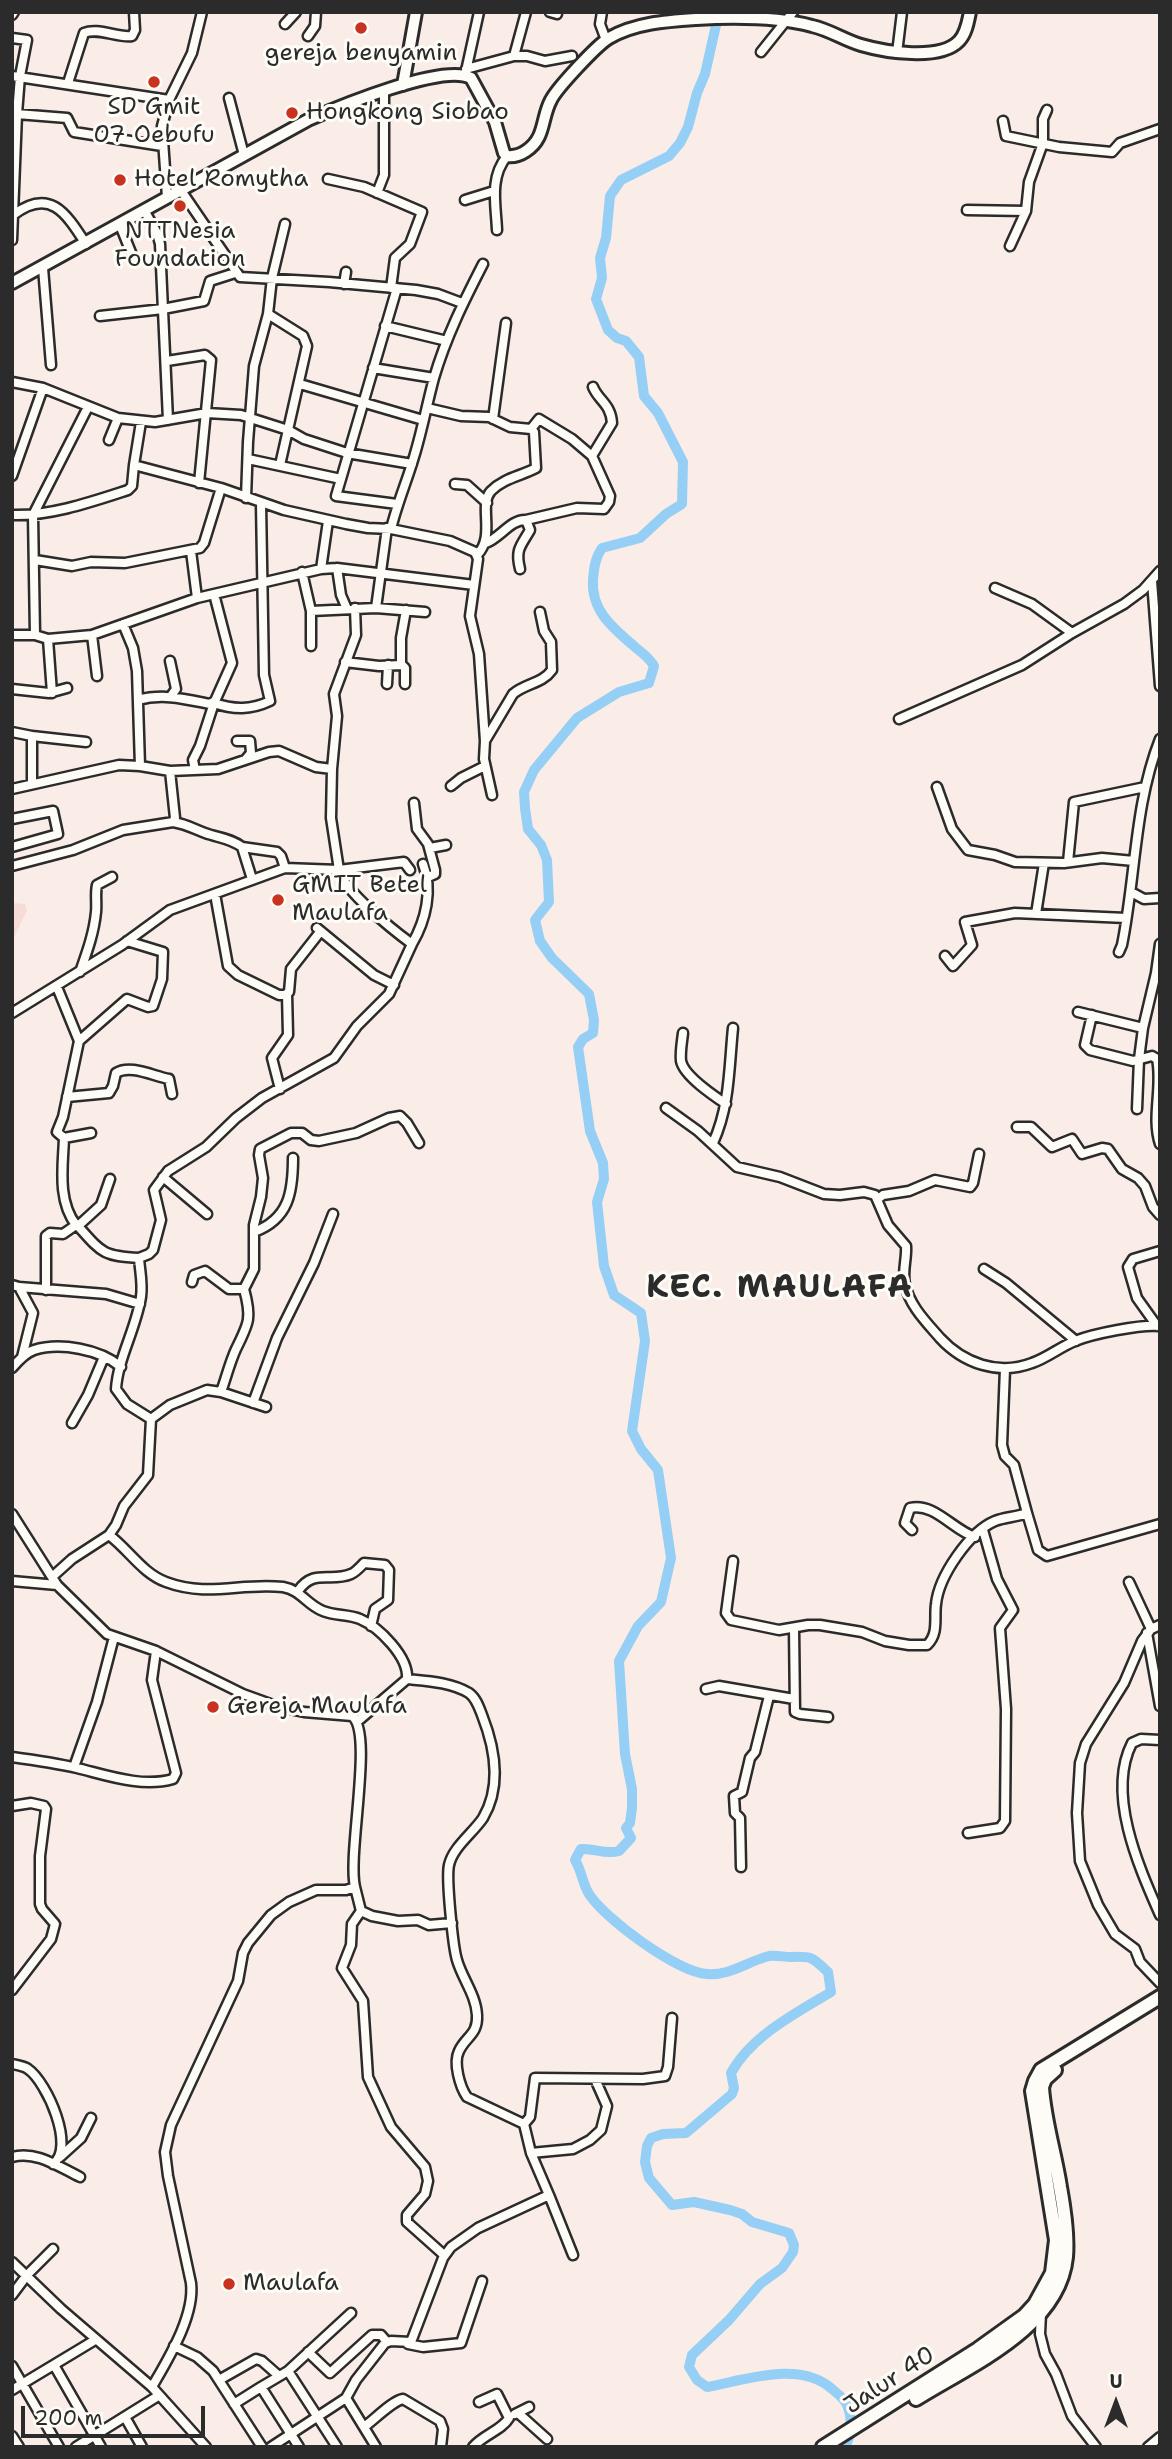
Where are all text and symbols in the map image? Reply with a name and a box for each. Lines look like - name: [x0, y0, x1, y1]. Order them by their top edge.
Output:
- marker: gereja benyamin: [353, 20, 369, 36]
- place label: gereja benyamin: [265, 40, 457, 68]
- marker: SD Gmit 07 Oebufu: [146, 74, 162, 90]
- place label: SD Gmit 07 Oebufu: [93, 94, 215, 150]
- place label: Hongkong Siobao: [306, 99, 509, 127]
- marker: Hongkong Siobao: [284, 105, 300, 121]
- place label: Hotel Romytha: [134, 166, 308, 194]
- marker: Hotel Romytha: [112, 172, 128, 188]
- marker: NTTNesia Foundation: [172, 198, 188, 214]
- place label: NTTNesia Foundation: [115, 218, 245, 274]
- place label: GMIT Betel Maulafa: [292, 872, 427, 928]
- marker: GMIT Betel Maulafa: [270, 892, 286, 908]
- district label: KEC. MAULAFA: [648, 1270, 912, 1308]
- place label: Gereja Maulafa: [227, 1693, 407, 1721]
- marker: Gereja Maulafa: [205, 1699, 221, 1715]
- place label: Maulafa: [243, 2270, 339, 2298]
- marker: Maulafa: [221, 2276, 237, 2292]
- street label: Jalur 40: [839, 2341, 941, 2421]
- north arrow: [1081, 2368, 1151, 2438]
- text: U: [1110, 2369, 1123, 2394]
- scale bar: [24, 2392, 208, 2436]
- text: 200 m: [34, 2404, 103, 2432]

